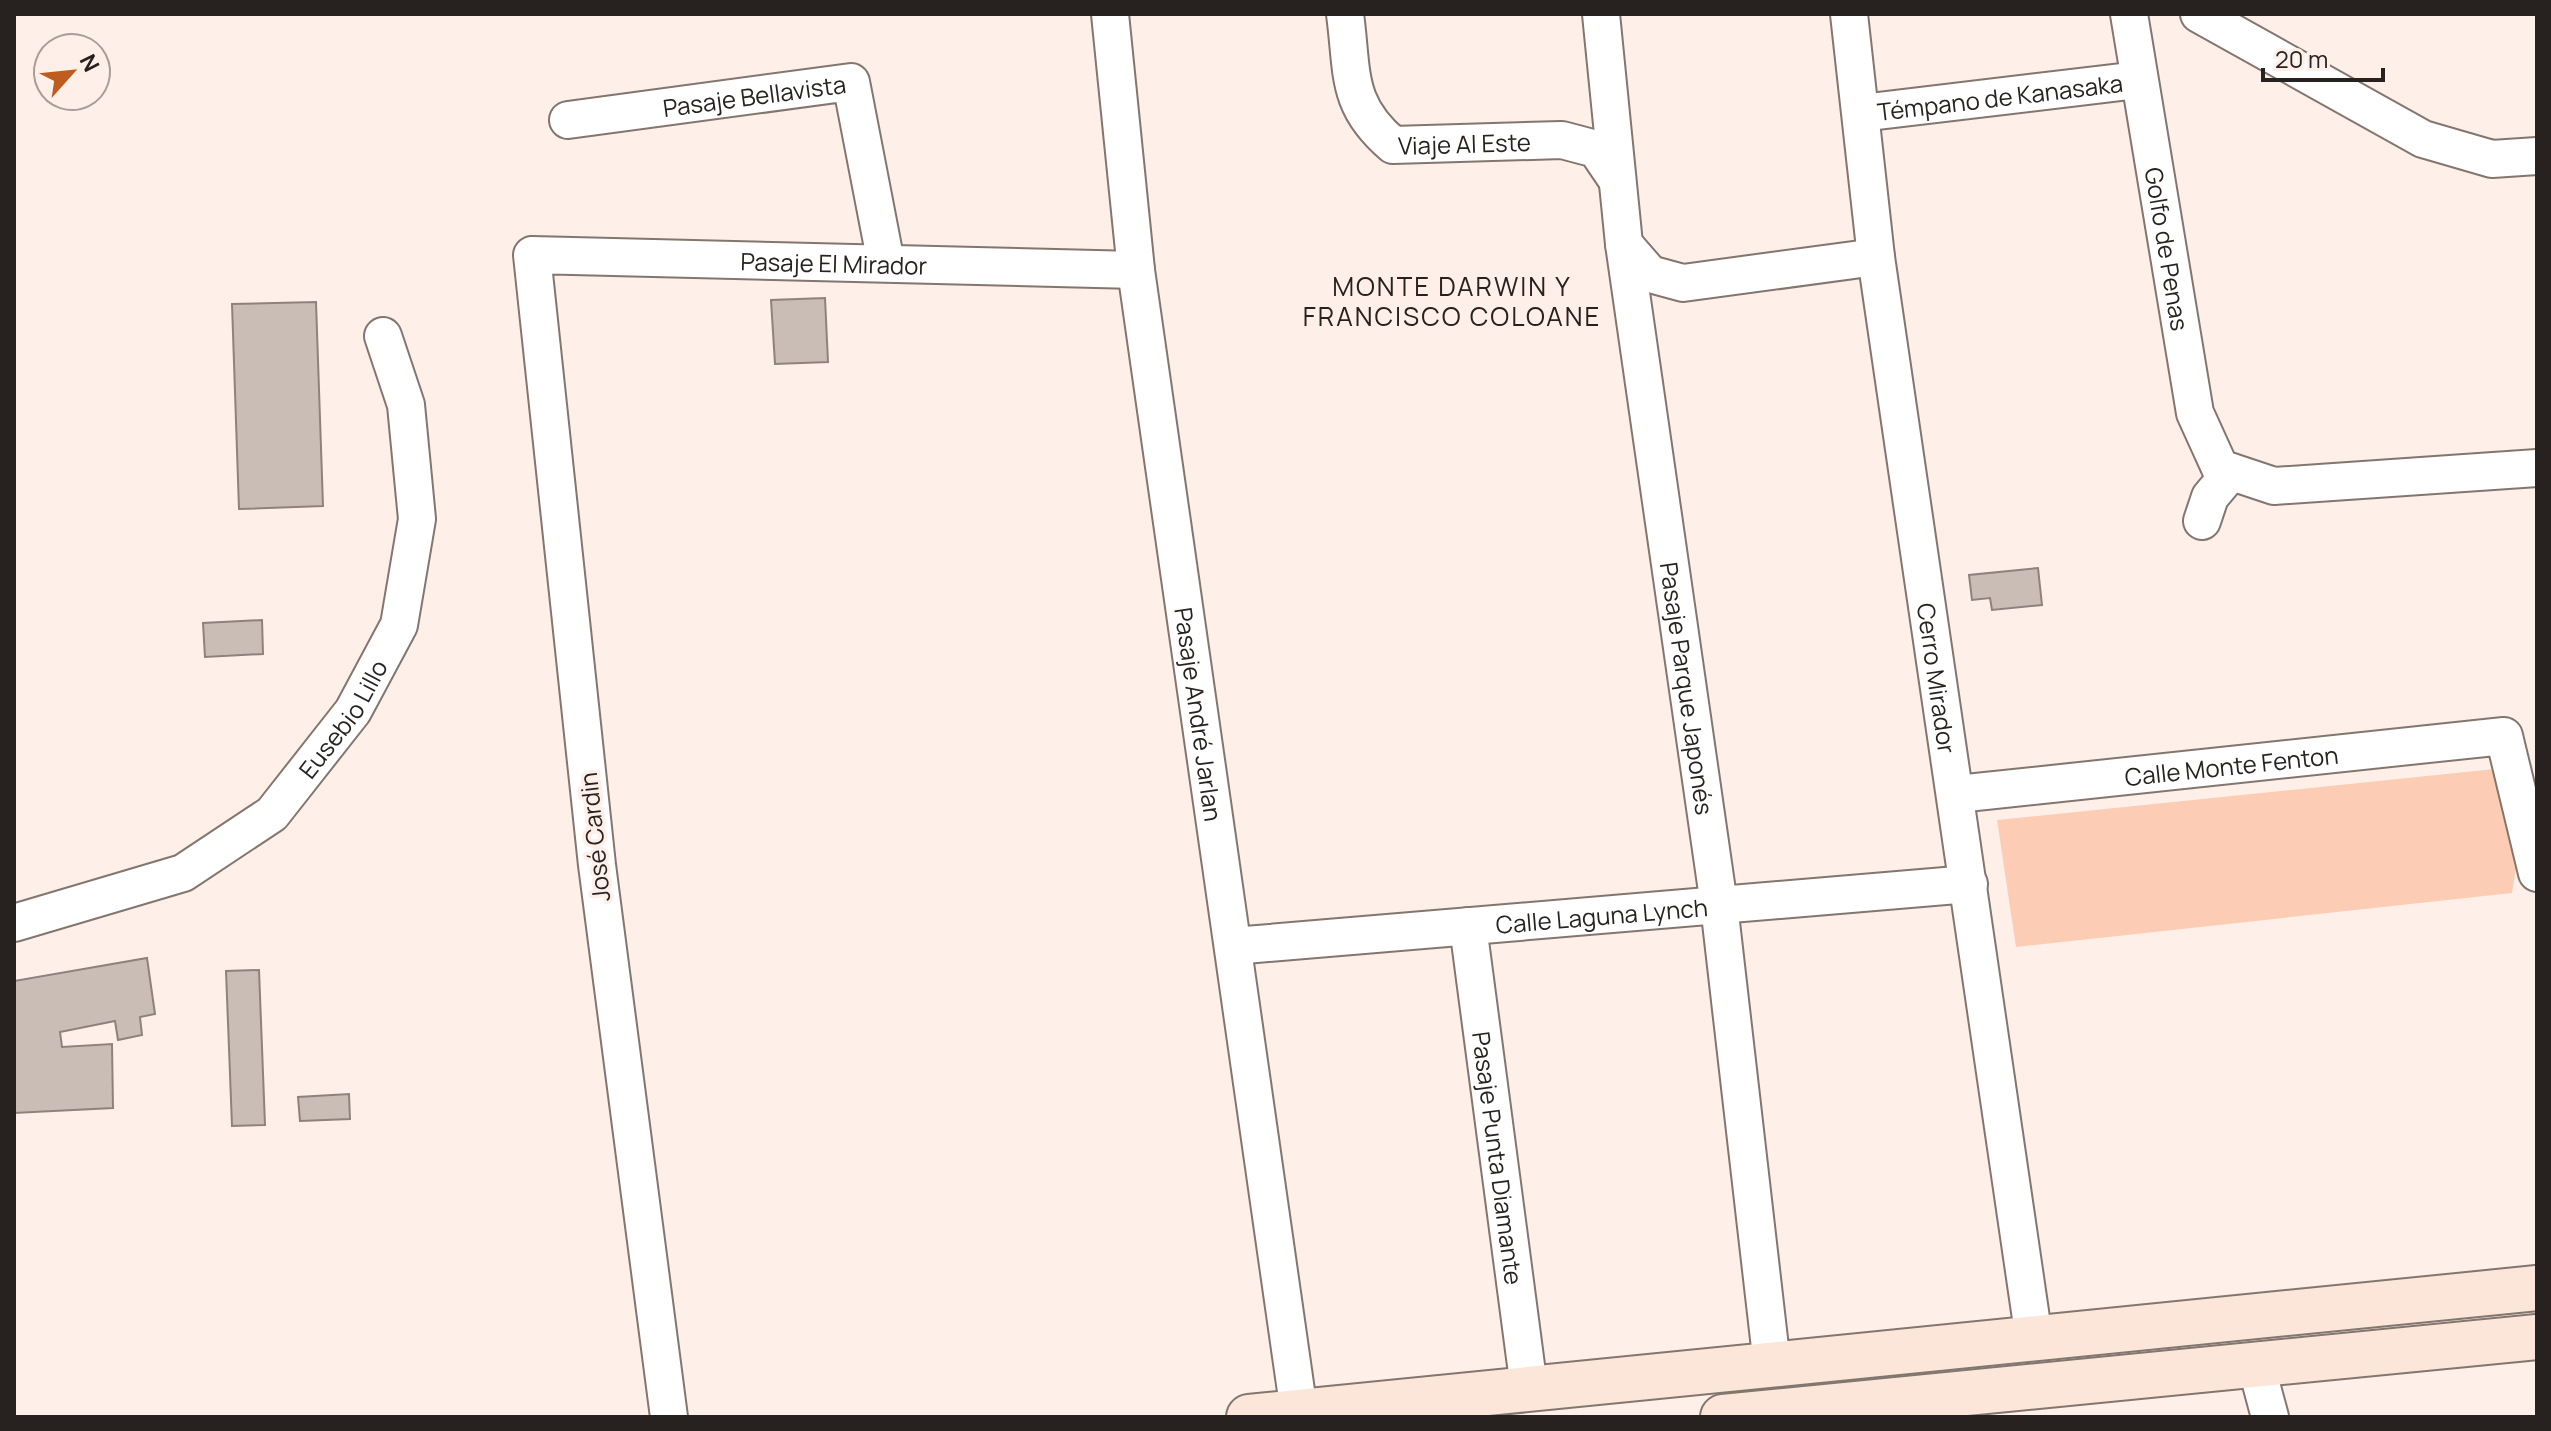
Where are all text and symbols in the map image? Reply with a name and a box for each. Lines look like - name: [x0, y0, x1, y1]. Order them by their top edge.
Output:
- north arrow: [32, 32, 112, 112]
- scale bar: [2263, 32, 2383, 82]
- text: 20 m: [2275, 42, 2328, 75]
- text: N: [73, 49, 107, 77]
- street label: Témpano de Kanasaka: [1875, 65, 2125, 127]
- street label: Pasaje Bellavista: [661, 66, 848, 124]
- street label: Viaje Al Este: [1397, 124, 1531, 161]
- street label: Golfo de Penas: [2138, 165, 2198, 333]
- street label: Pasaje El Mirador: [740, 244, 928, 281]
- district label: MONTE DARWIN Y FRANCISCO COLOANE: [1303, 268, 1601, 334]
- street label: Pasaje Parque Japonés: [1653, 560, 1722, 817]
- street label: Cerro Mirador: [1910, 601, 1965, 756]
- street label: Pasaje André Jarlan: [1168, 605, 1231, 823]
- street label: Eusebio Lillo: [290, 654, 394, 784]
- street label: Calle Monte Fenton: [2123, 737, 2340, 793]
- street label: José Cardin: [571, 771, 617, 903]
- street label: Calle Laguna Lynch: [1494, 890, 1709, 940]
- street label: Pasaje Punta Diamante: [1466, 1029, 1532, 1287]

